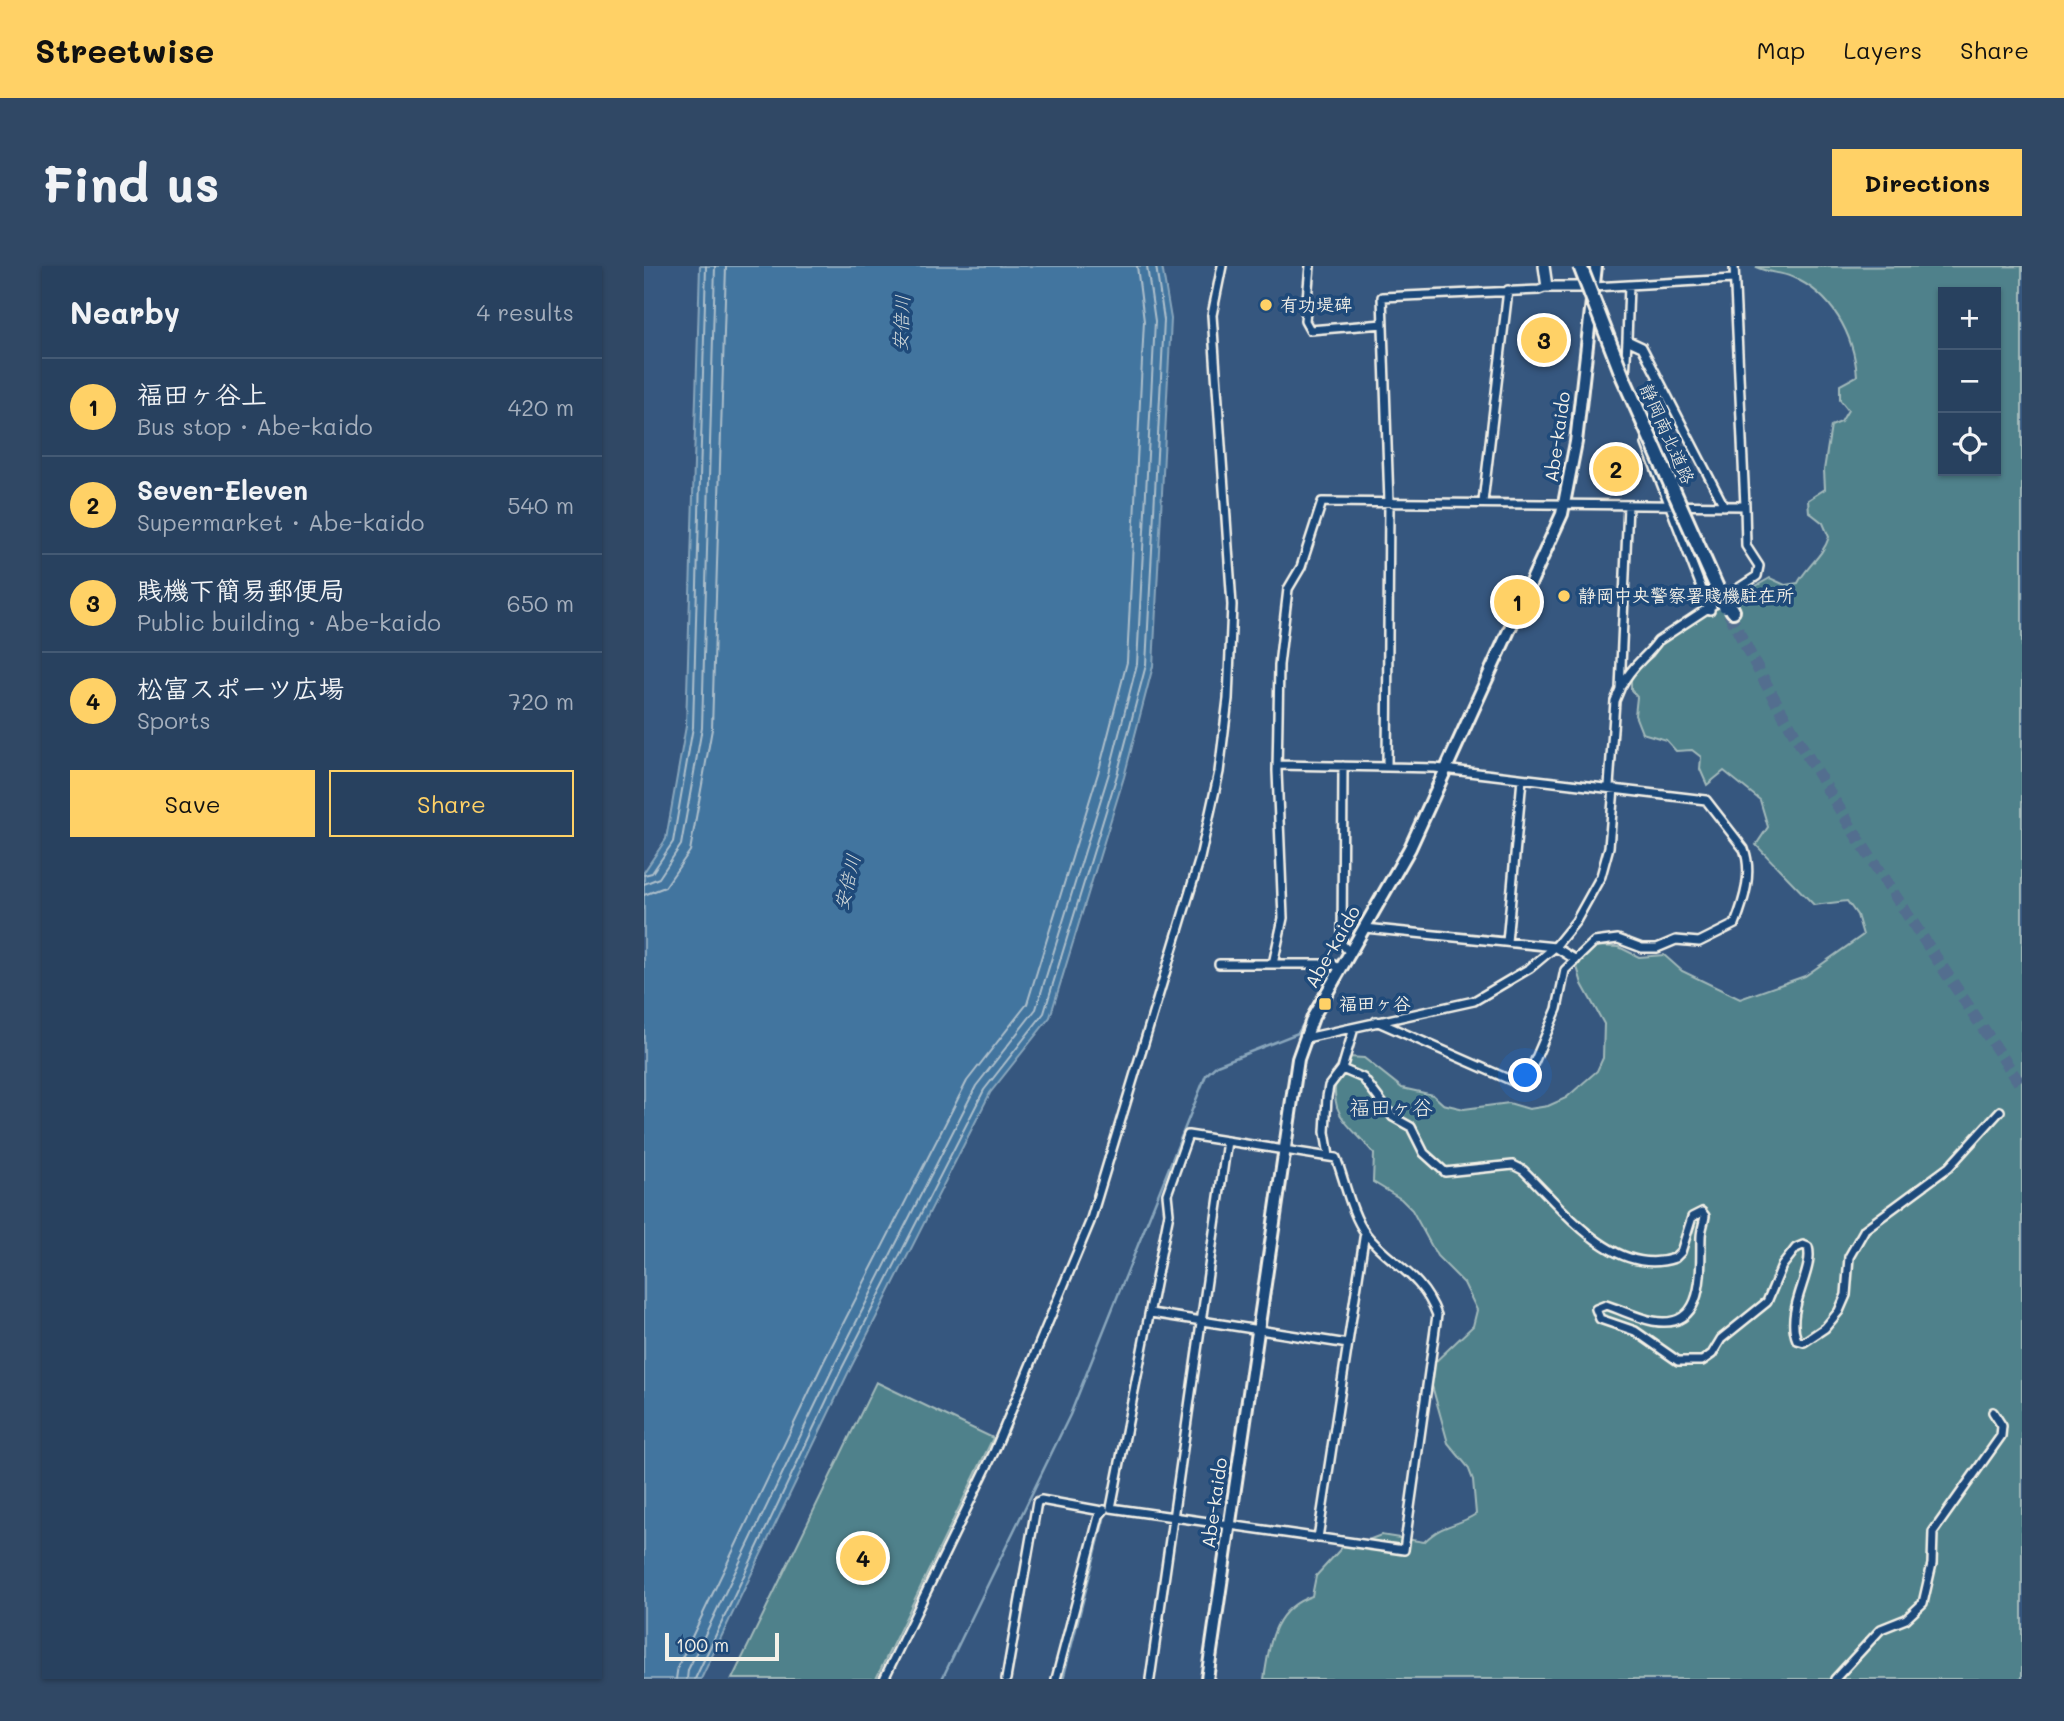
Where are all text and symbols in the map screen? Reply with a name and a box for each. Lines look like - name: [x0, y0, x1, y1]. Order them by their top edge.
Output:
- text: Streetwise: [35, 28, 214, 71]
- text: Map: [1757, 34, 1805, 65]
- text: Layers: [1843, 34, 1922, 65]
- text: Share: [1960, 34, 2029, 65]
- button: Directions: [1832, 149, 2022, 216]
- text: Find us: [42, 151, 220, 214]
- map controls: [1938, 287, 2001, 476]
- button: +: [1938, 287, 2001, 350]
- text: Nearby: [70, 292, 180, 332]
- place label: 有功堤碑: [1280, 292, 1352, 316]
- water label: 安倍川: [887, 294, 914, 352]
- text: 4 results: [477, 297, 574, 327]
- marker: 有功堤碑: [1258, 297, 1274, 313]
- pin: 3: [1521, 314, 1567, 366]
- button: −: [1938, 350, 2001, 413]
- text: 福田ヶ谷上: [137, 377, 267, 411]
- street label: 静岡南北道路: [1635, 379, 1701, 488]
- street label: Abe-kaido: [1539, 390, 1575, 484]
- text: 1: [88, 392, 98, 422]
- text: 420 m: [508, 392, 574, 422]
- text: Bus stop · Abe-kaido: [137, 411, 373, 441]
- button: locate: [1938, 413, 2001, 476]
- pin: 2: [1593, 443, 1639, 495]
- text: Seven-Eleven: [137, 473, 308, 507]
- text: 2: [87, 490, 99, 520]
- text: 540 m: [507, 490, 574, 520]
- text: Supermarket · Abe-kaido: [137, 507, 424, 537]
- text: 賎機下簡易郵便局: [137, 573, 345, 607]
- pin: 1: [1494, 576, 1540, 628]
- place label: 静岡中央警察署賤機駐在所: [1578, 583, 1794, 607]
- text: 3: [86, 588, 100, 618]
- text: 650 m: [507, 588, 574, 618]
- marker: 静岡中央警察署賤機駐在所: [1556, 588, 1572, 604]
- text: Public building · Abe-kaido: [137, 607, 441, 637]
- text: 松富スポーツ広場: [137, 671, 344, 705]
- text: 4: [86, 686, 100, 716]
- text: 720 m: [509, 686, 574, 716]
- text: Sports: [137, 705, 211, 735]
- button: Save: [70, 770, 315, 837]
- button: Share: [329, 770, 574, 837]
- water label: 安倍川: [827, 851, 866, 913]
- street label: Abe-kaido: [1299, 901, 1365, 992]
- place label: 福田ヶ谷: [1339, 991, 1411, 1015]
- marker: 福田ヶ谷: [1317, 996, 1333, 1012]
- your location: [1508, 1058, 1542, 1092]
- district label: 福田ヶ谷: [1349, 1093, 1433, 1120]
- street label: Abe-kaido: [1196, 1456, 1232, 1550]
- pin: 4: [840, 1532, 886, 1584]
- scale bar: [665, 1630, 779, 1662]
- text: 100 m: [676, 1632, 729, 1657]

